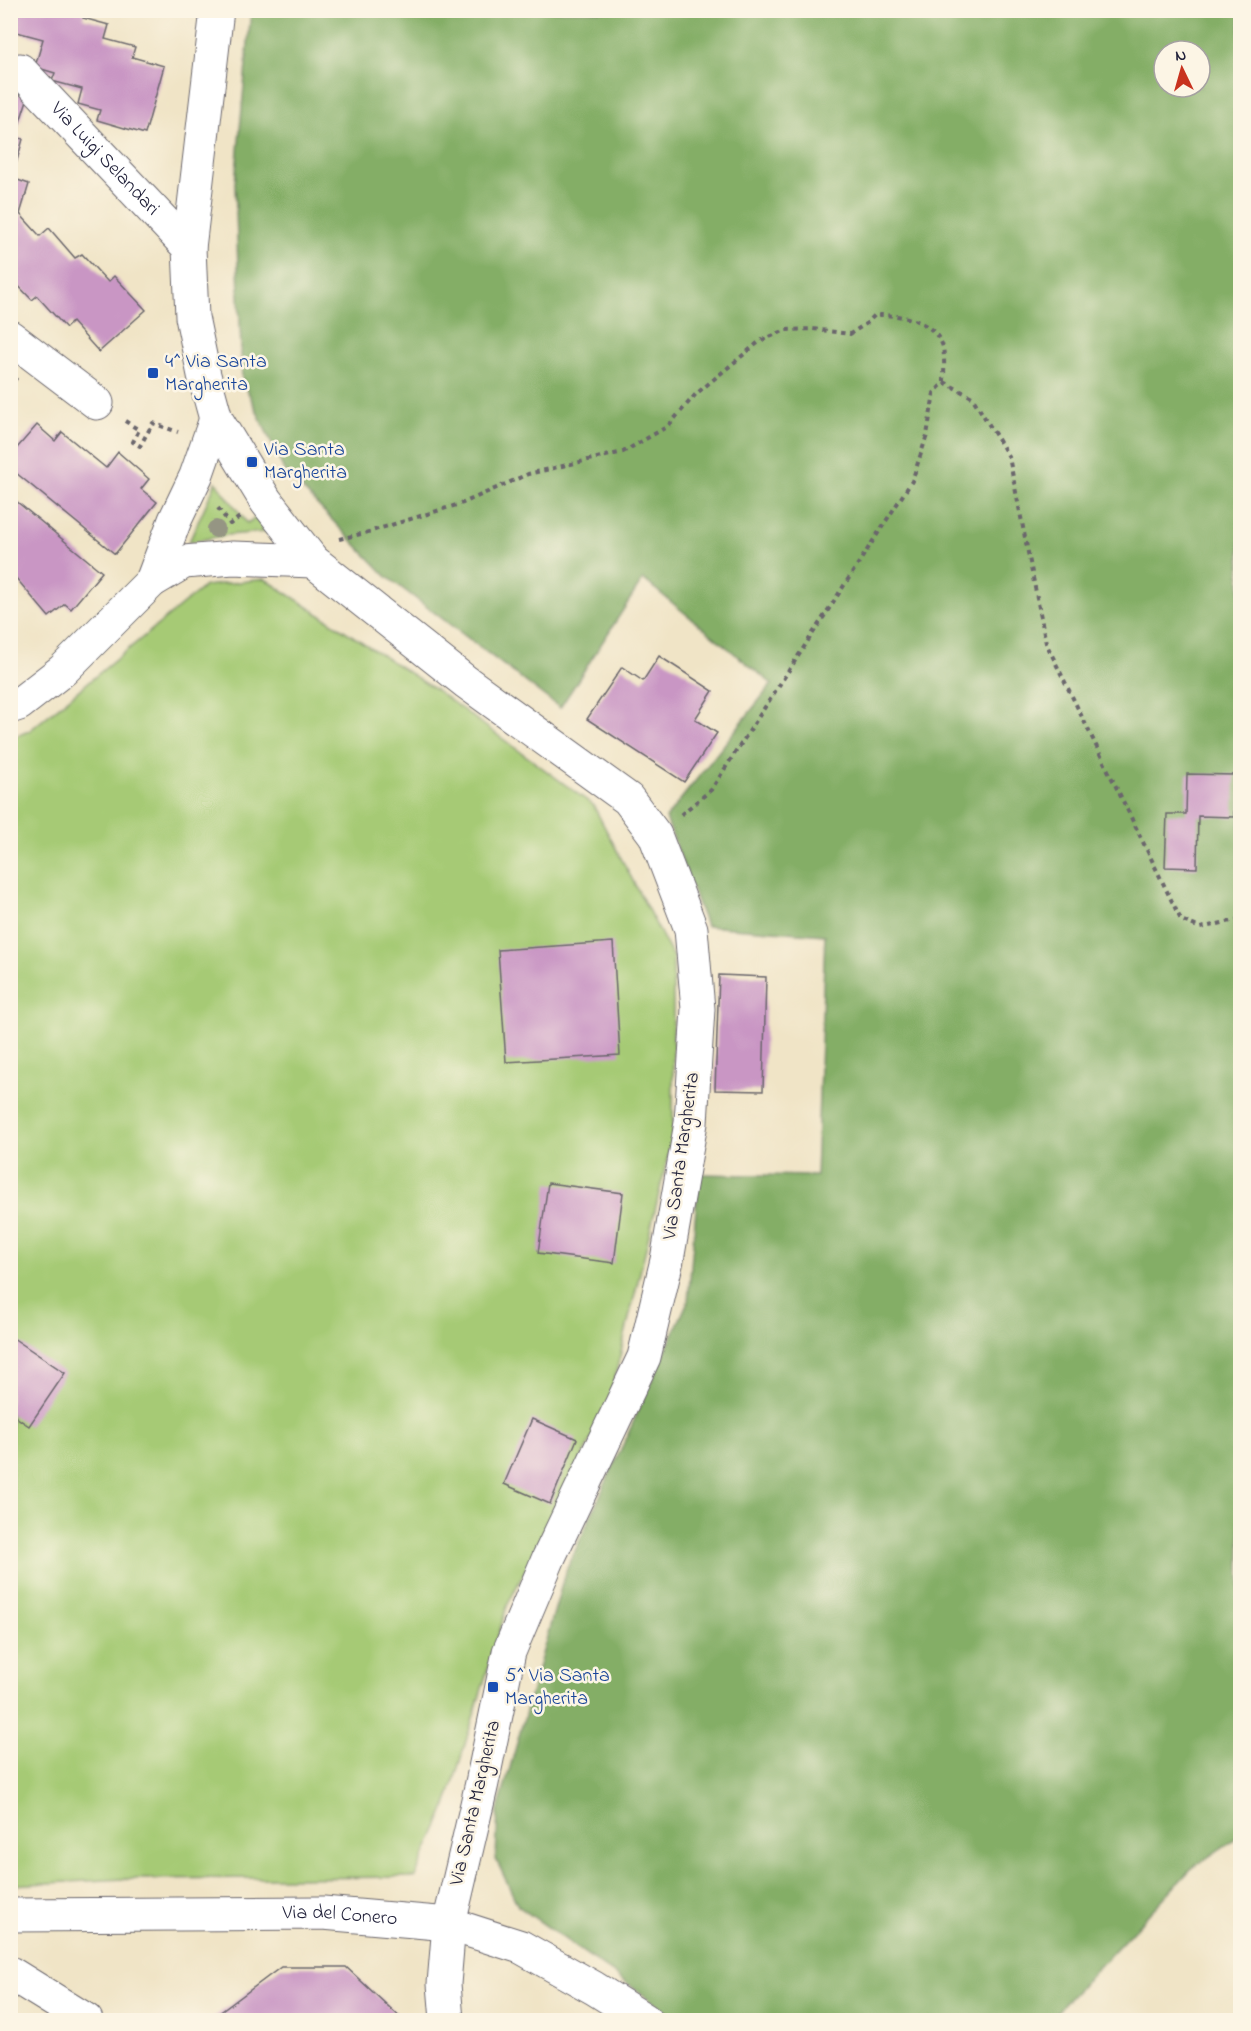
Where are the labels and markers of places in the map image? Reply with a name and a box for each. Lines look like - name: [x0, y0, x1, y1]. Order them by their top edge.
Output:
- place label: 4^ Via Santa Margherita: [165, 348, 267, 401]
- marker: 4^ Via Santa Margherita: [146, 366, 160, 380]
- place label: Via Santa Margherita: [263, 436, 347, 489]
- marker: Via Santa Margherita: [245, 455, 259, 469]
- place label: 5^ Via Santa Margherita: [505, 1662, 610, 1715]
- marker: 5^ Via Santa Margherita: [486, 1680, 500, 1694]

